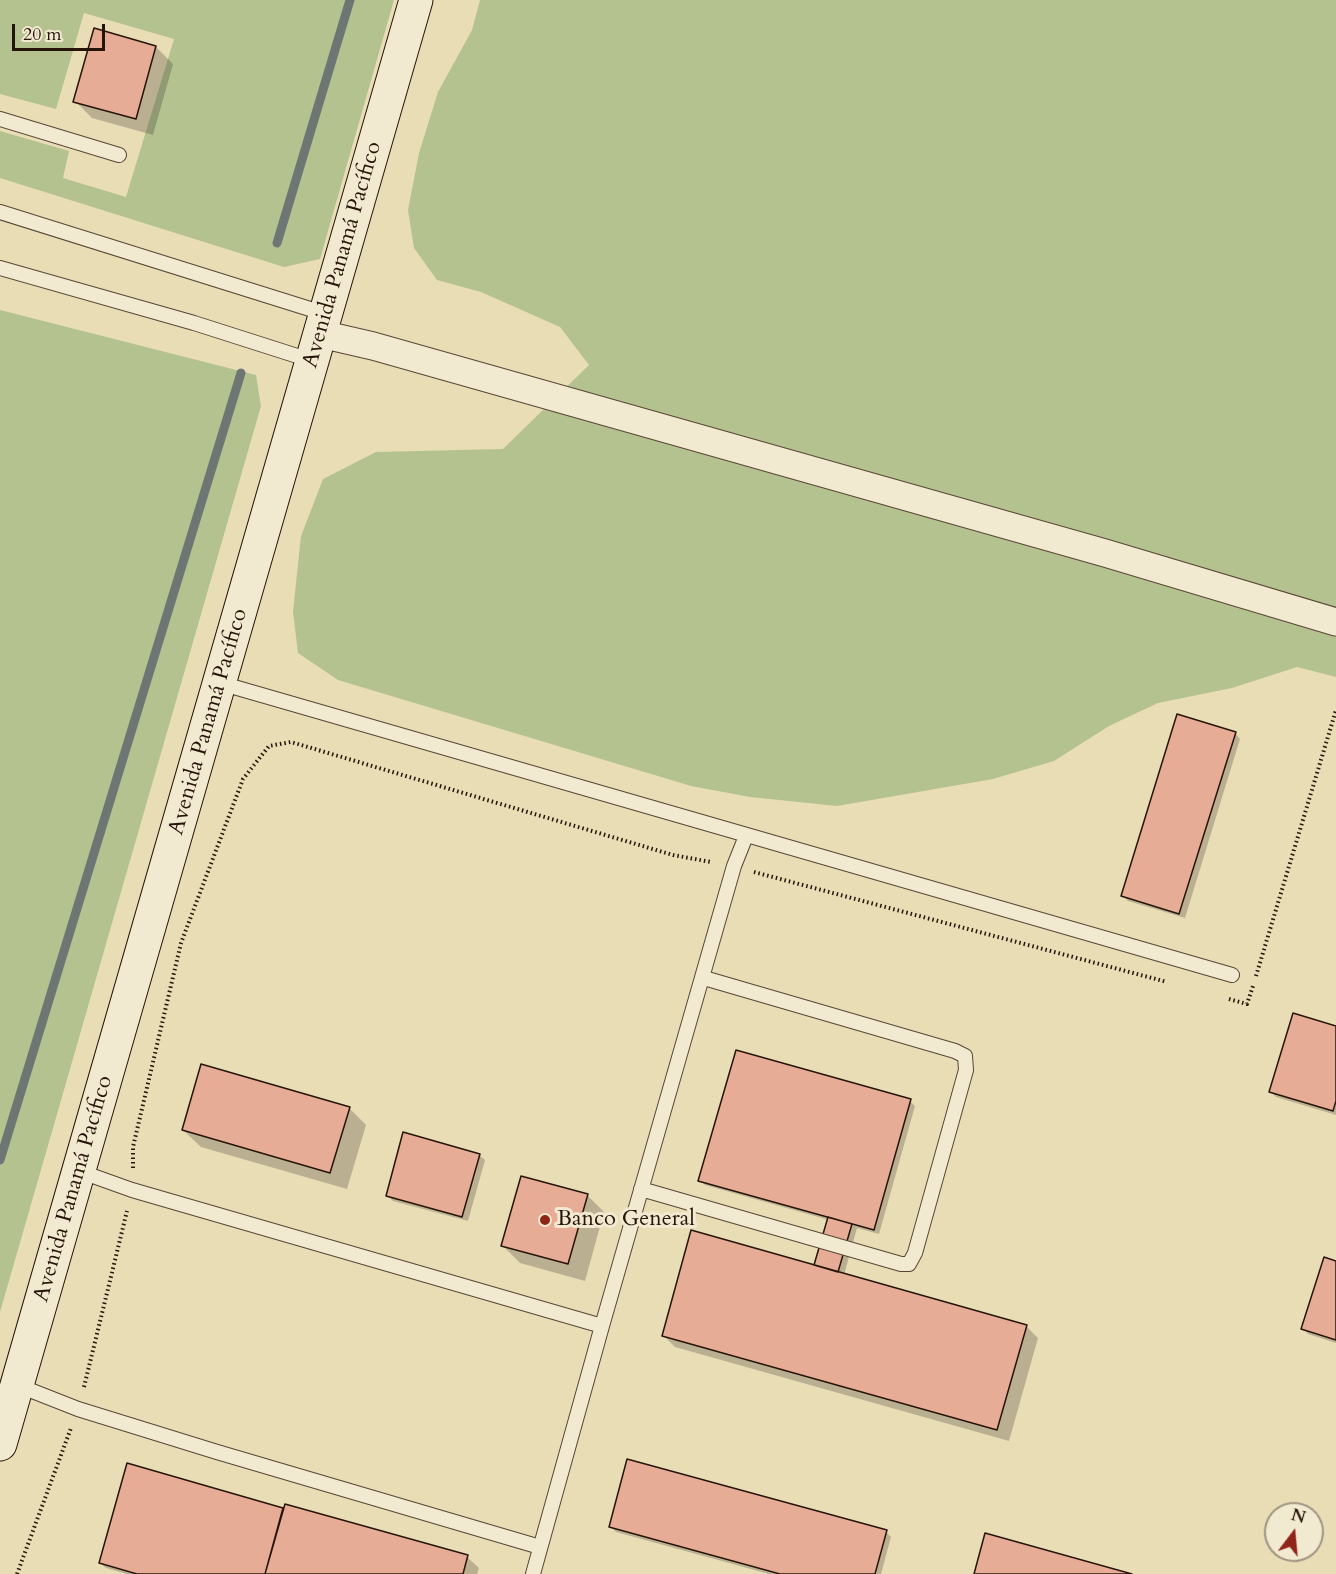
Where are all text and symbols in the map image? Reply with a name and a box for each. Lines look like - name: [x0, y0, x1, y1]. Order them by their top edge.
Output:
- scale bar: [15, 12, 108, 50]
- text: 20 m: [23, 22, 62, 47]
- street label: Avenida Panamá Pacífico: [298, 139, 388, 371]
- street label: Avenida Panamá Pacífico: [164, 606, 254, 838]
- street label: Avenida Panamá Pacífico: [29, 1073, 119, 1305]
- place label: Banco General: [557, 1207, 695, 1233]
- marker: Banco General: [538, 1213, 552, 1227]
- north arrow: [1264, 1502, 1324, 1562]
- text: N: [1289, 1504, 1308, 1529]

